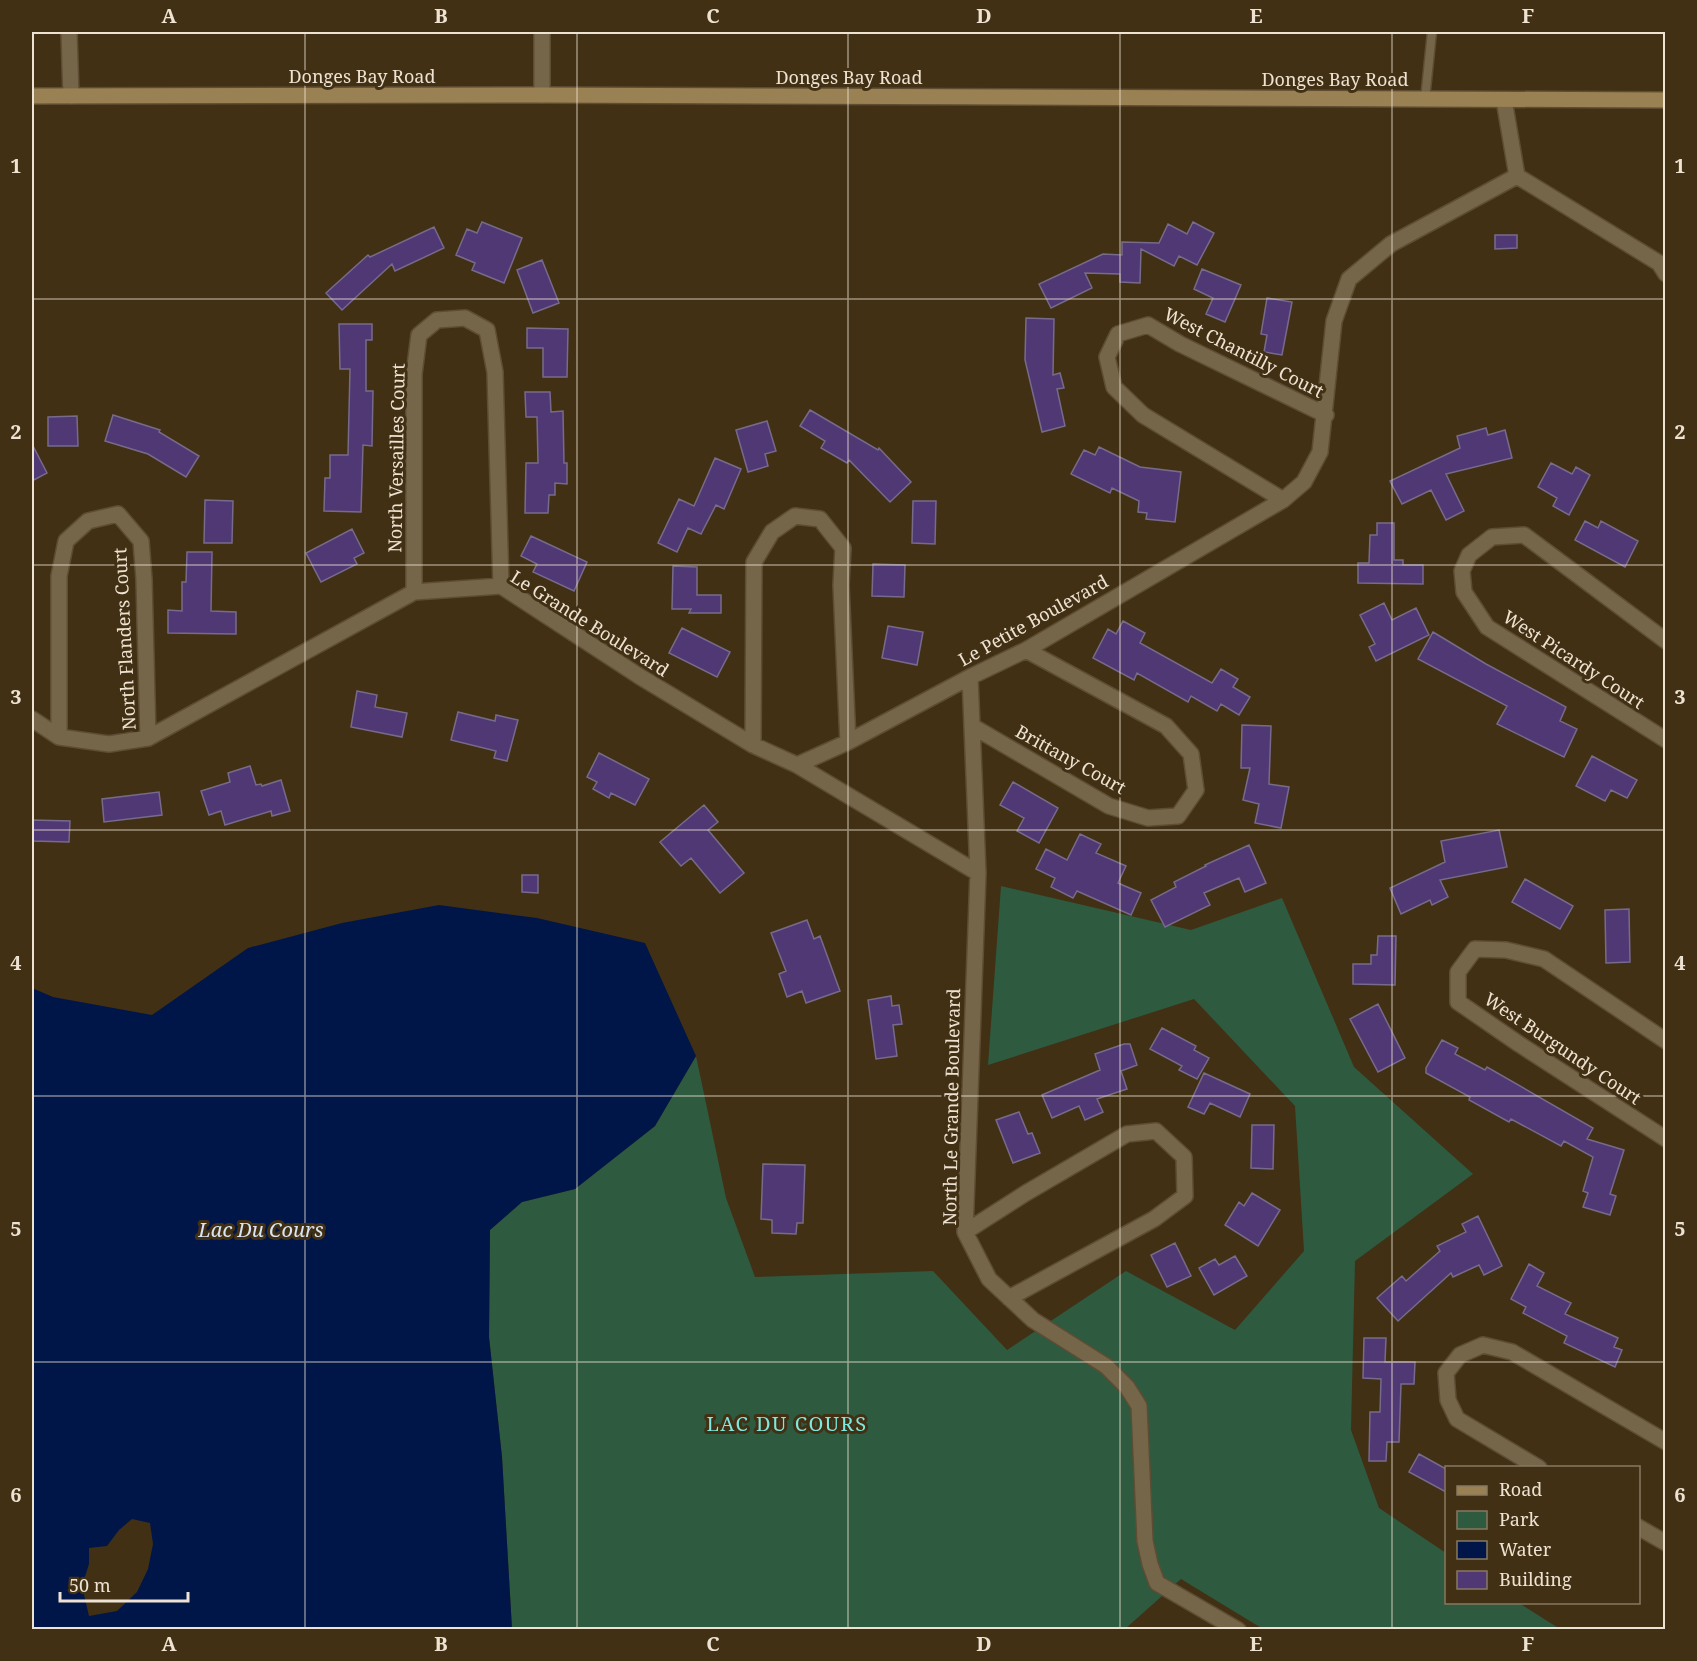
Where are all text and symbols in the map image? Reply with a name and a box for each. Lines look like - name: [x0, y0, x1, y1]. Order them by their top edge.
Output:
- text: A: [161, 2, 177, 29]
- text: B: [434, 2, 448, 29]
- text: C: [706, 2, 720, 29]
- text: D: [976, 2, 992, 29]
- text: E: [1249, 2, 1263, 29]
- text: F: [1522, 2, 1534, 29]
- street label: Donges Bay Road: [289, 64, 435, 88]
- street label: Donges Bay Road: [776, 65, 922, 89]
- street label: Donges Bay Road: [1262, 67, 1408, 91]
- text: 1: [10, 152, 22, 179]
- text: 1: [1674, 152, 1686, 179]
- street label: West Chantilly Court: [1160, 301, 1328, 403]
- street label: North Versailles Court: [382, 363, 410, 553]
- text: 2: [10, 418, 22, 445]
- text: 2: [1674, 418, 1686, 445]
- street label: North Flanders Court: [107, 547, 141, 731]
- street label: Le Grande Boulevard: [506, 564, 674, 682]
- street label: Le Petite Boulevard: [954, 569, 1112, 671]
- street label: West Picardy Court: [1499, 604, 1649, 714]
- text: 3: [10, 683, 22, 710]
- text: 3: [1674, 683, 1686, 710]
- street label: Brittany Court: [1012, 719, 1130, 799]
- text: 4: [10, 949, 22, 976]
- text: 4: [1674, 949, 1686, 976]
- street label: West Burgundy Court: [1480, 986, 1646, 1110]
- street label: North Le Grande Boulevard: [937, 988, 965, 1226]
- text: 5: [10, 1215, 22, 1242]
- text: 5: [1674, 1215, 1686, 1242]
- water label: Lac Du Cours: [197, 1216, 324, 1243]
- district label: LAC DU COURS: [706, 1410, 868, 1437]
- legend: [1445, 1466, 1640, 1604]
- text: Road: [1499, 1477, 1542, 1501]
- text: 6: [10, 1481, 22, 1508]
- text: 6: [1674, 1481, 1686, 1508]
- text: Park: [1499, 1507, 1539, 1531]
- text: Water: [1499, 1537, 1552, 1561]
- scale bar: [60, 1565, 188, 1603]
- text: Building: [1499, 1567, 1572, 1591]
- text: 50 m: [69, 1573, 111, 1597]
- text: A: [161, 1630, 177, 1657]
- text: B: [434, 1630, 448, 1657]
- text: C: [706, 1630, 720, 1657]
- text: D: [976, 1630, 992, 1657]
- text: E: [1249, 1630, 1263, 1657]
- text: F: [1522, 1630, 1534, 1657]

